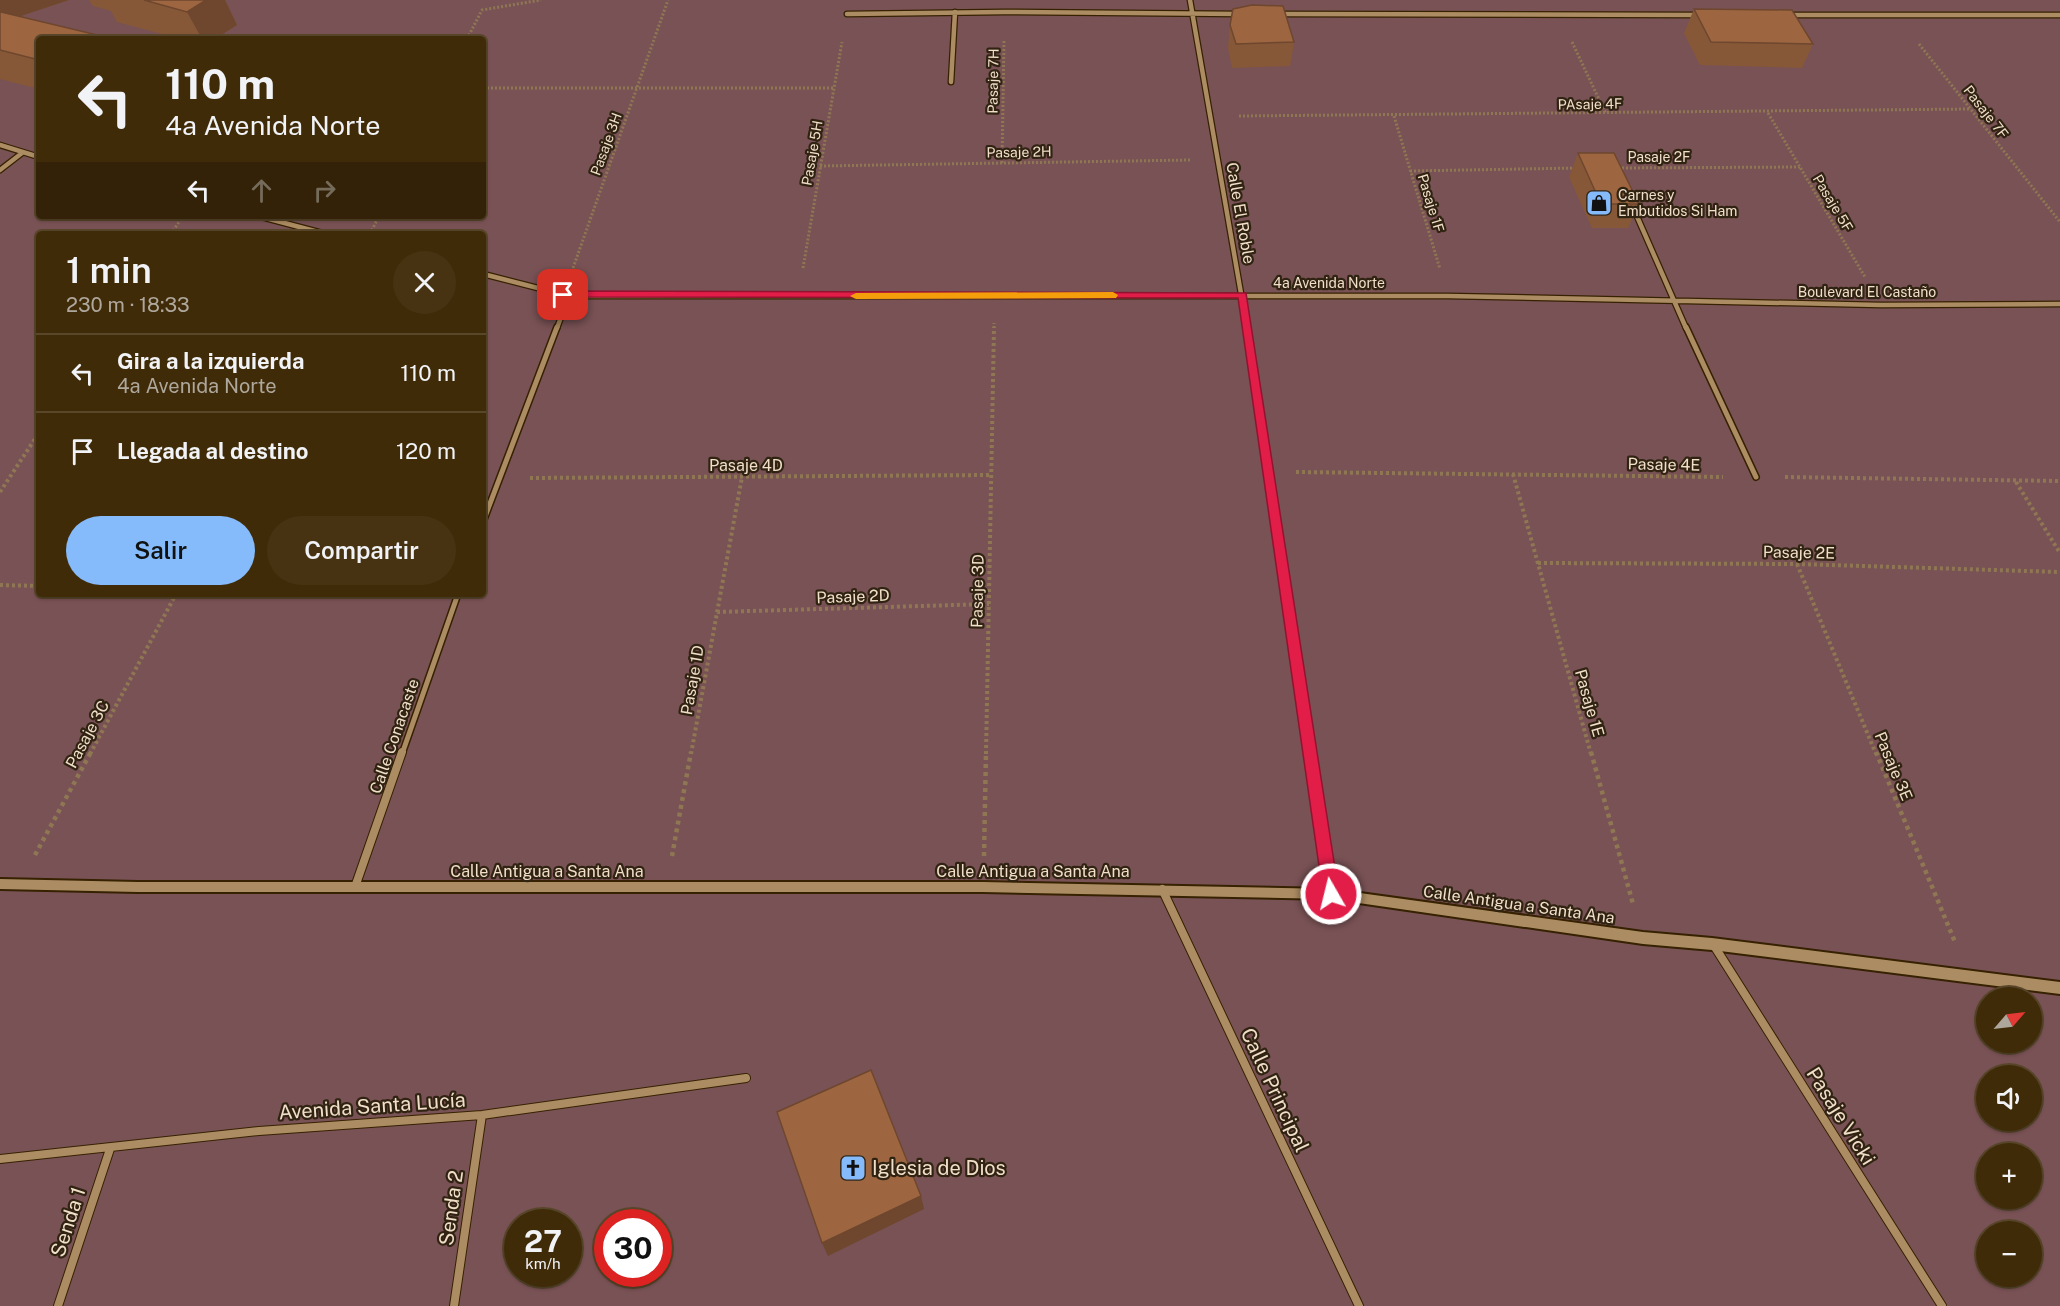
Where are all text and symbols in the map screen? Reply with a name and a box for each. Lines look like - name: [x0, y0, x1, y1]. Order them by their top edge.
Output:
- street label: Pasaje 7H: [984, 48, 1002, 114]
- text: 110 m: [165, 59, 275, 108]
- icon: left: [66, 60, 144, 138]
- street label: Pasaje 7F: [1960, 82, 2012, 142]
- street label: PAsaje 4F: [1558, 95, 1622, 113]
- text: 4a Avenida Norte: [165, 109, 381, 141]
- street label: Pasaje 3H: [587, 110, 625, 178]
- street label: Pasaje 5H: [798, 119, 826, 187]
- street label: Pasaje 2H: [986, 143, 1052, 161]
- street label: Pasaje 2F: [1628, 149, 1690, 165]
- street label: Calle El Roble: [1222, 161, 1259, 265]
- street label: Pasaje 1F: [1415, 172, 1447, 234]
- street label: Pasaje 5F: [1810, 172, 1856, 234]
- icon: left: [182, 174, 215, 207]
- icon: ahead: [245, 174, 278, 207]
- icon: right: [308, 174, 341, 207]
- place label: Carnes y Embutidos Si Ham: [1618, 187, 1737, 219]
- shop icon: Carnes y Embutidos Si Ham: [1584, 188, 1614, 218]
- text: 1 min: [66, 249, 152, 291]
- button: close: [393, 251, 456, 314]
- pin: [537, 269, 588, 320]
- street label: 4a Avenida Norte: [1273, 275, 1385, 291]
- icon: arrive: [546, 278, 579, 311]
- street label: Boulevard El Castaño: [1798, 284, 1936, 300]
- text: 230 m · 18:33: [66, 293, 190, 317]
- text: Gira a la izquierda: [117, 348, 304, 374]
- icon: left: [66, 357, 99, 390]
- text: 110 m: [400, 360, 456, 386]
- text: 4a Avenida Norte: [117, 374, 277, 398]
- icon: arrive: [66, 435, 99, 468]
- text: Llegada al destino: [117, 438, 308, 464]
- text: 120 m: [396, 438, 456, 464]
- street label: Pasaje 4E: [1627, 454, 1701, 475]
- street label: Pasaje 4D: [709, 456, 783, 475]
- button: Salir: [66, 516, 255, 585]
- button: Compartir: [267, 516, 456, 585]
- street label: Pasaje 2E: [1763, 542, 1835, 563]
- street label: Pasaje 3D: [967, 554, 988, 628]
- street label: Pasaje 2D: [816, 586, 890, 607]
- street label: Pasaje 1D: [677, 644, 708, 716]
- street label: Pasaje 1E: [1571, 667, 1608, 739]
- street label: Calle Conacaste: [366, 676, 423, 796]
- street label: Pasaje 3C: [62, 697, 113, 771]
- street label: Pasaje 3E: [1871, 729, 1917, 803]
- street label: Calle Antigua a Santa Ana: [450, 862, 644, 881]
- street label: Calle Antigua a Santa Ana: [936, 862, 1130, 881]
- position arrow: [1299, 862, 1363, 926]
- street label: Calle Antigua a Santa Ana: [1422, 882, 1616, 927]
- north arrow: [1976, 987, 2042, 1053]
- map controls: [1976, 987, 2042, 1287]
- street label: Calle Principal: [1236, 1024, 1314, 1156]
- street label: Pasaje Vicki: [1801, 1063, 1881, 1169]
- button: sound: [1976, 1065, 2042, 1131]
- street label: Avenida Santa Lucía: [278, 1087, 466, 1125]
- button: +: [1976, 1143, 2042, 1209]
- church icon: Iglesia de Dios: [838, 1153, 868, 1183]
- place label: Iglesia de Dios: [872, 1156, 1006, 1180]
- street label: Senda 2: [434, 1169, 468, 1247]
- street label: Senda 1: [45, 1184, 91, 1260]
- speed limit sign: 30: [594, 1209, 672, 1287]
- button: −: [1976, 1221, 2042, 1287]
- text: 27: [524, 1223, 562, 1259]
- text: km/h: [525, 1255, 561, 1272]

